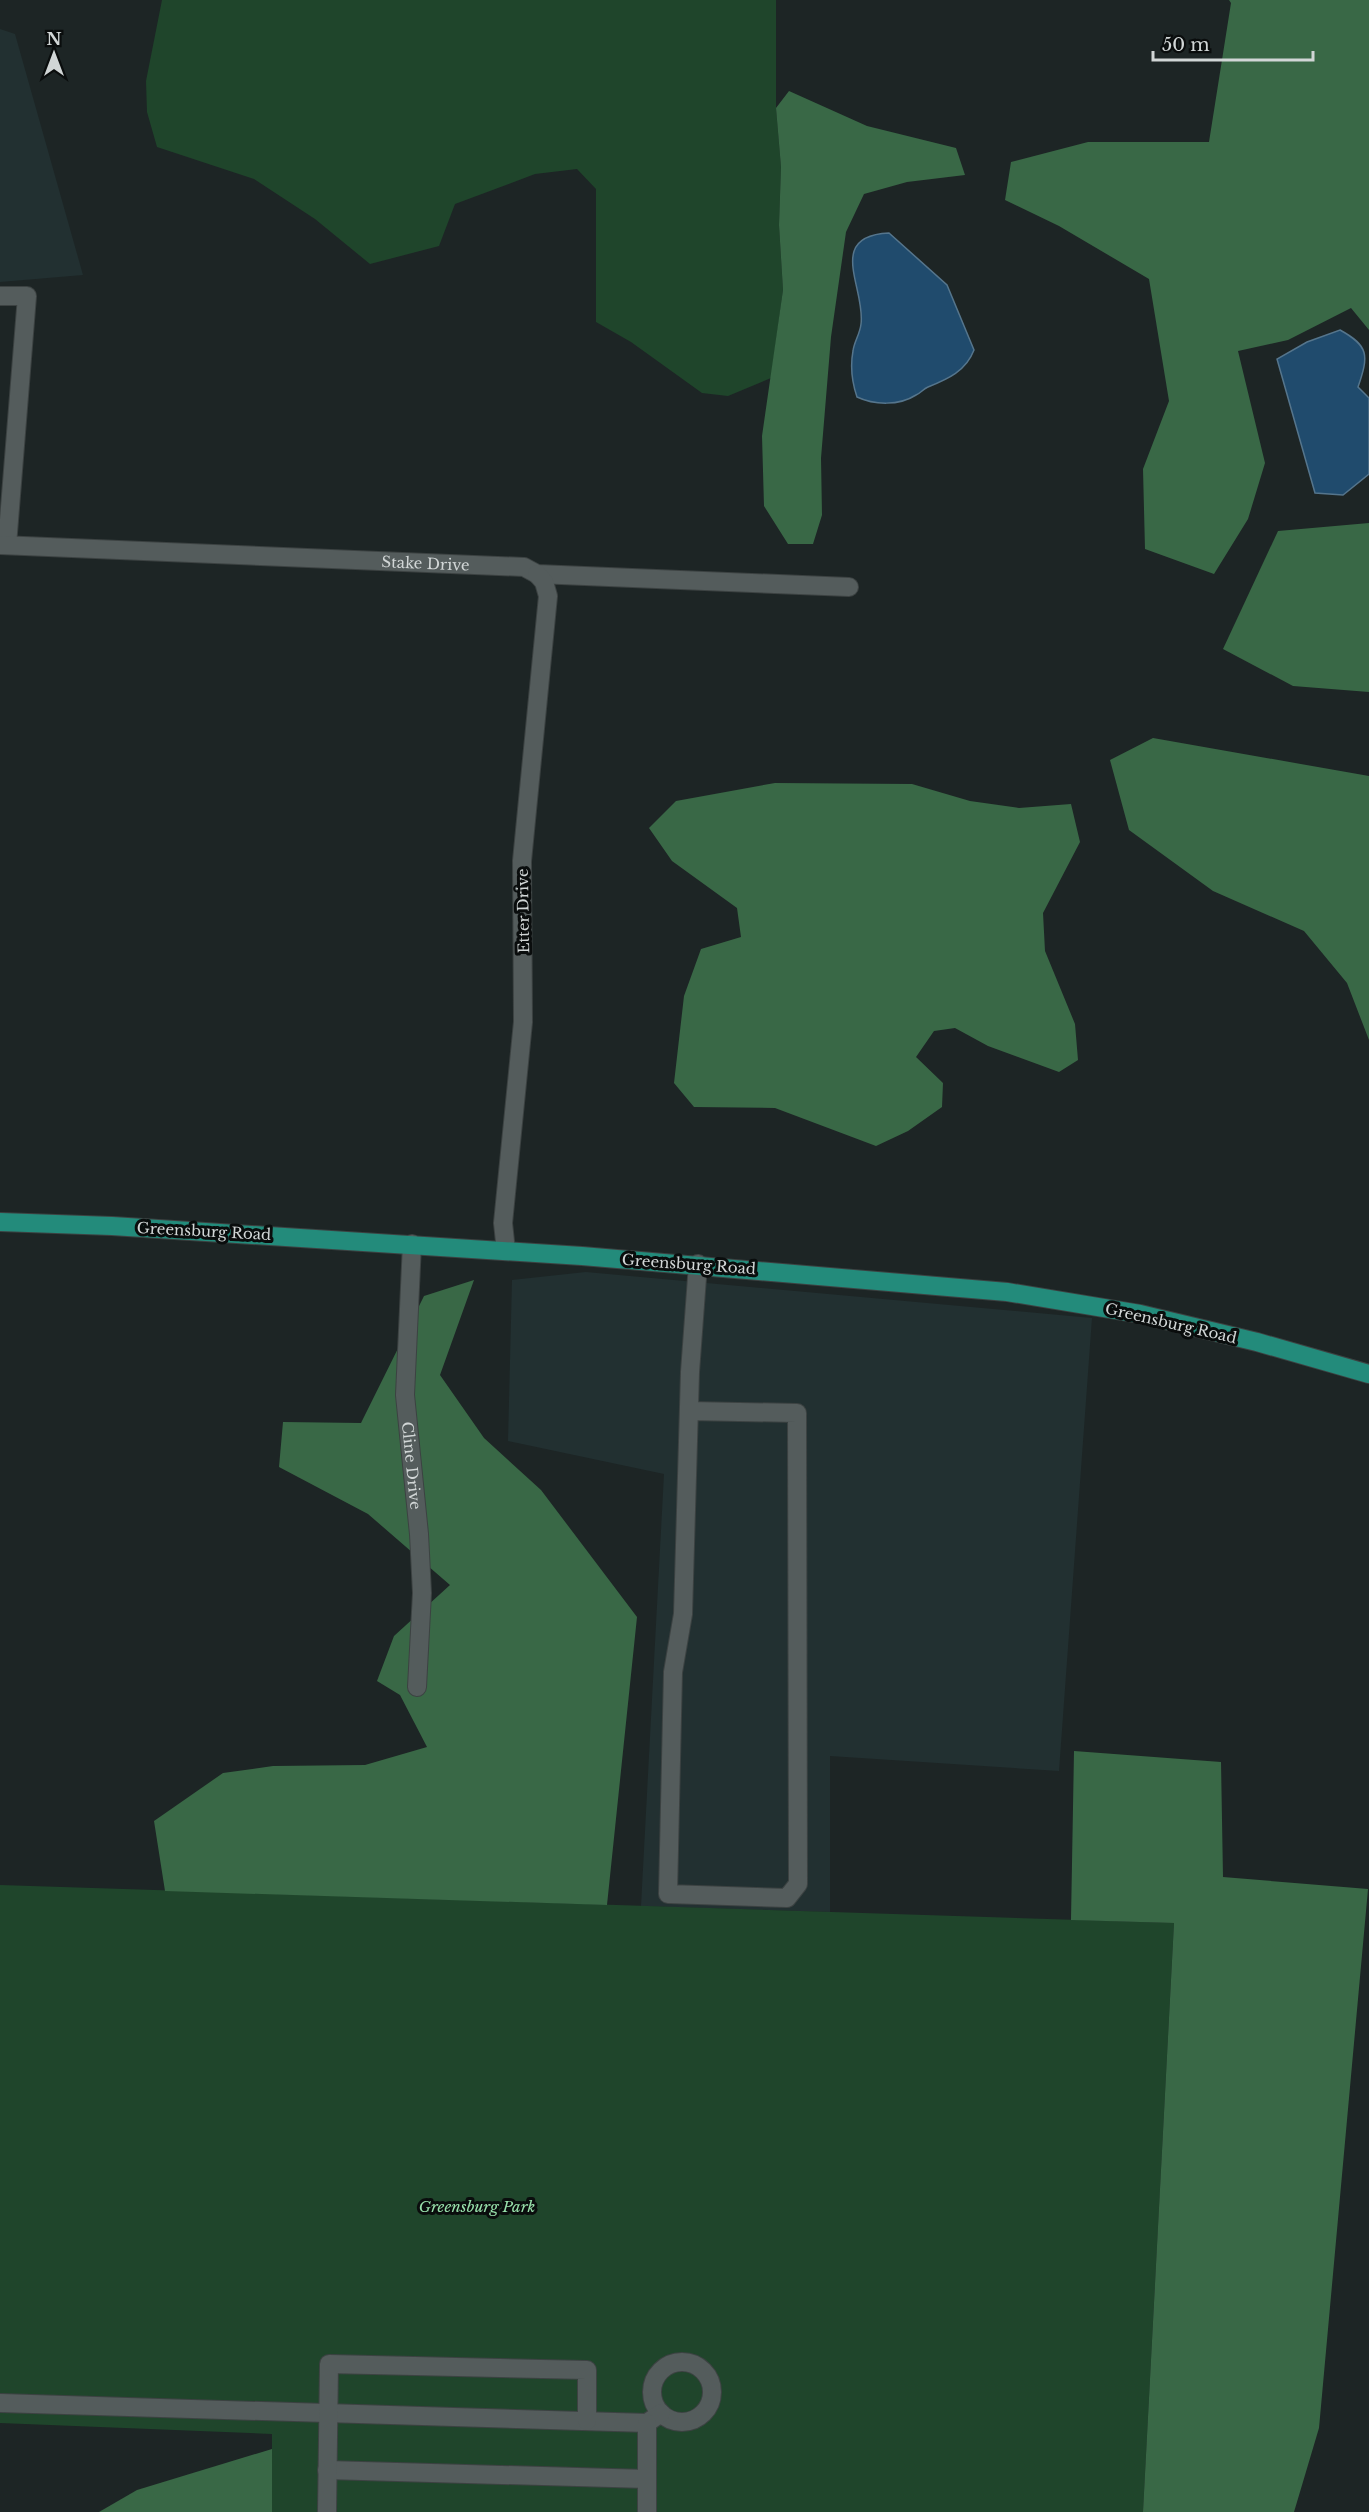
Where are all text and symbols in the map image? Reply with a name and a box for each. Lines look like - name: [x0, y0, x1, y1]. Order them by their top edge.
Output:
- north arrow: [24, 24, 84, 84]
- scale bar: [1153, 24, 1314, 62]
- text: N: [46, 29, 62, 49]
- text: 50 m: [1162, 34, 1210, 56]
- street label: Stake Drive: [381, 552, 470, 574]
- street label: Etter Drive: [513, 868, 533, 954]
- street label: Greensburg Road: [136, 1218, 272, 1244]
- street label: Greensburg Road: [621, 1250, 757, 1278]
- street label: Greensburg Road: [1103, 1299, 1239, 1347]
- street label: Cline Drive: [398, 1421, 426, 1510]
- park label: Greensburg Park: [419, 2197, 535, 2216]

